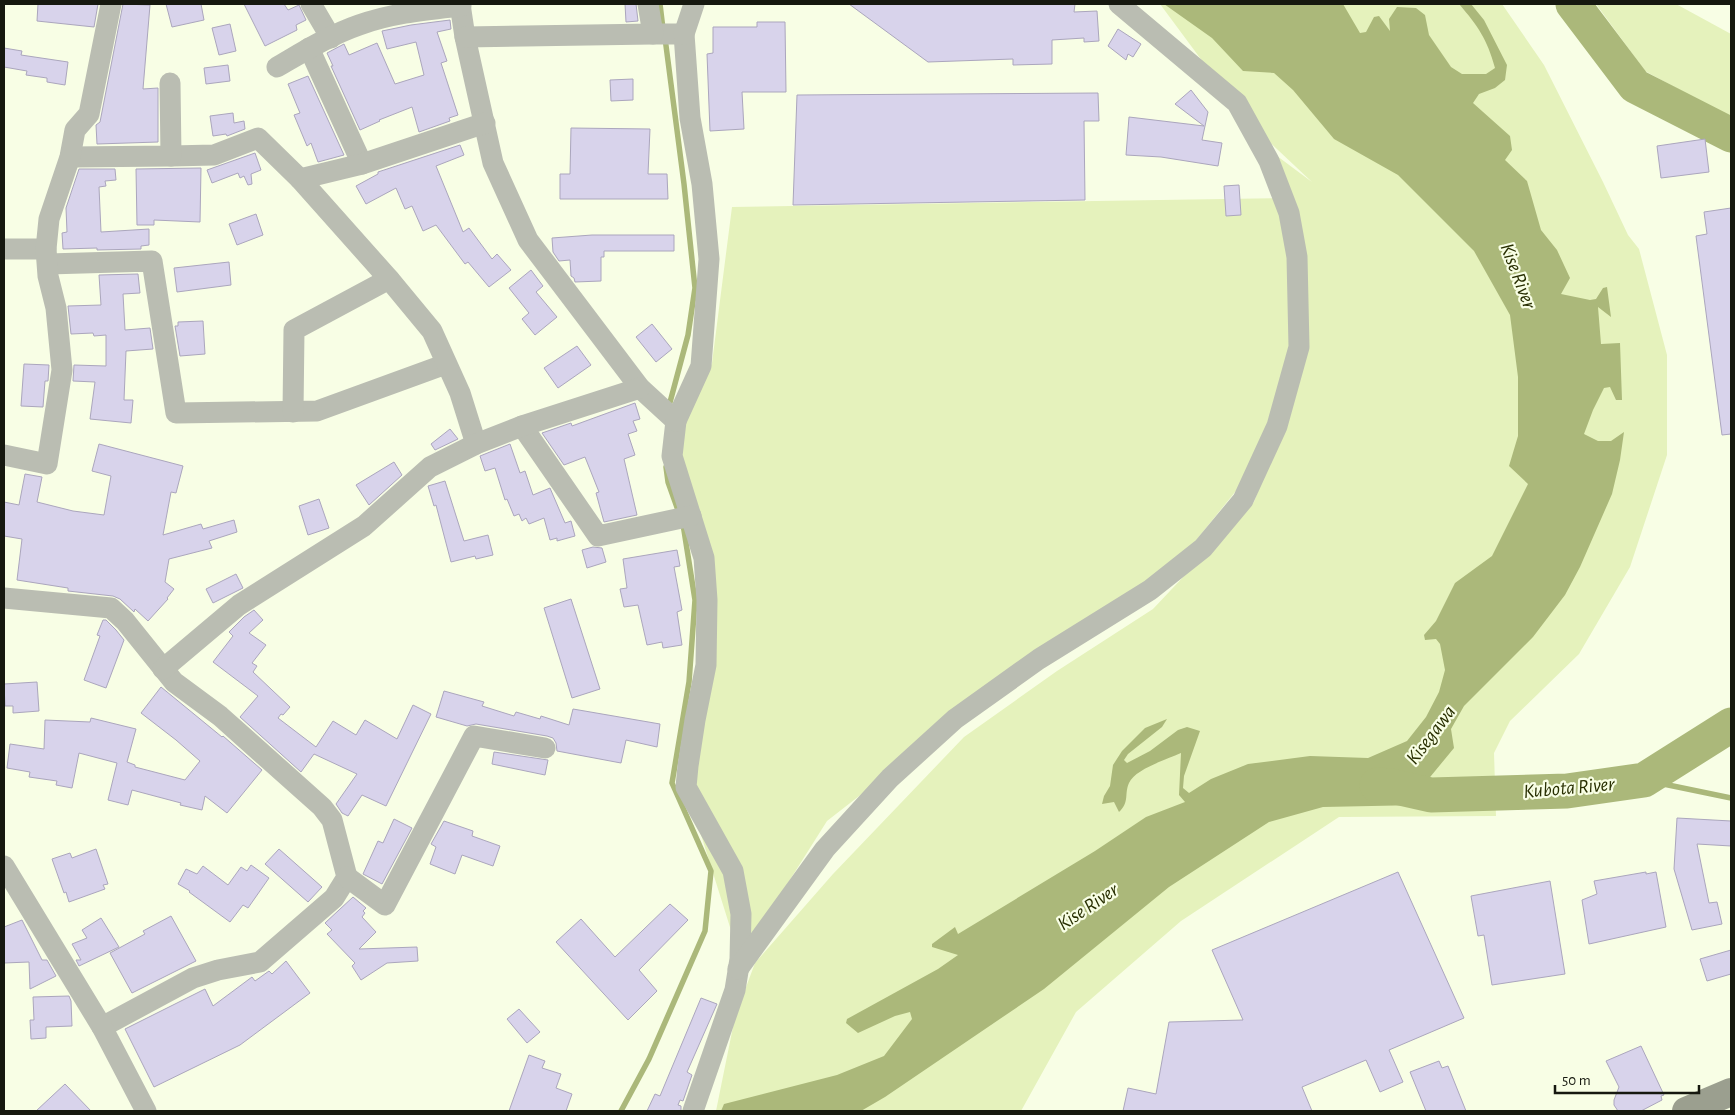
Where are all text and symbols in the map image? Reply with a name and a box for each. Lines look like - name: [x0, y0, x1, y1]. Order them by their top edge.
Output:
- water label: Kise River: [1496, 240, 1540, 312]
- water label: Kisegawa: [1403, 702, 1459, 768]
- water label: Kubota River: [1523, 774, 1616, 802]
- water label: Kise River: [1054, 879, 1122, 934]
- scale bar: [1555, 1062, 1699, 1094]
- text: 50 m: [1562, 1073, 1591, 1088]

